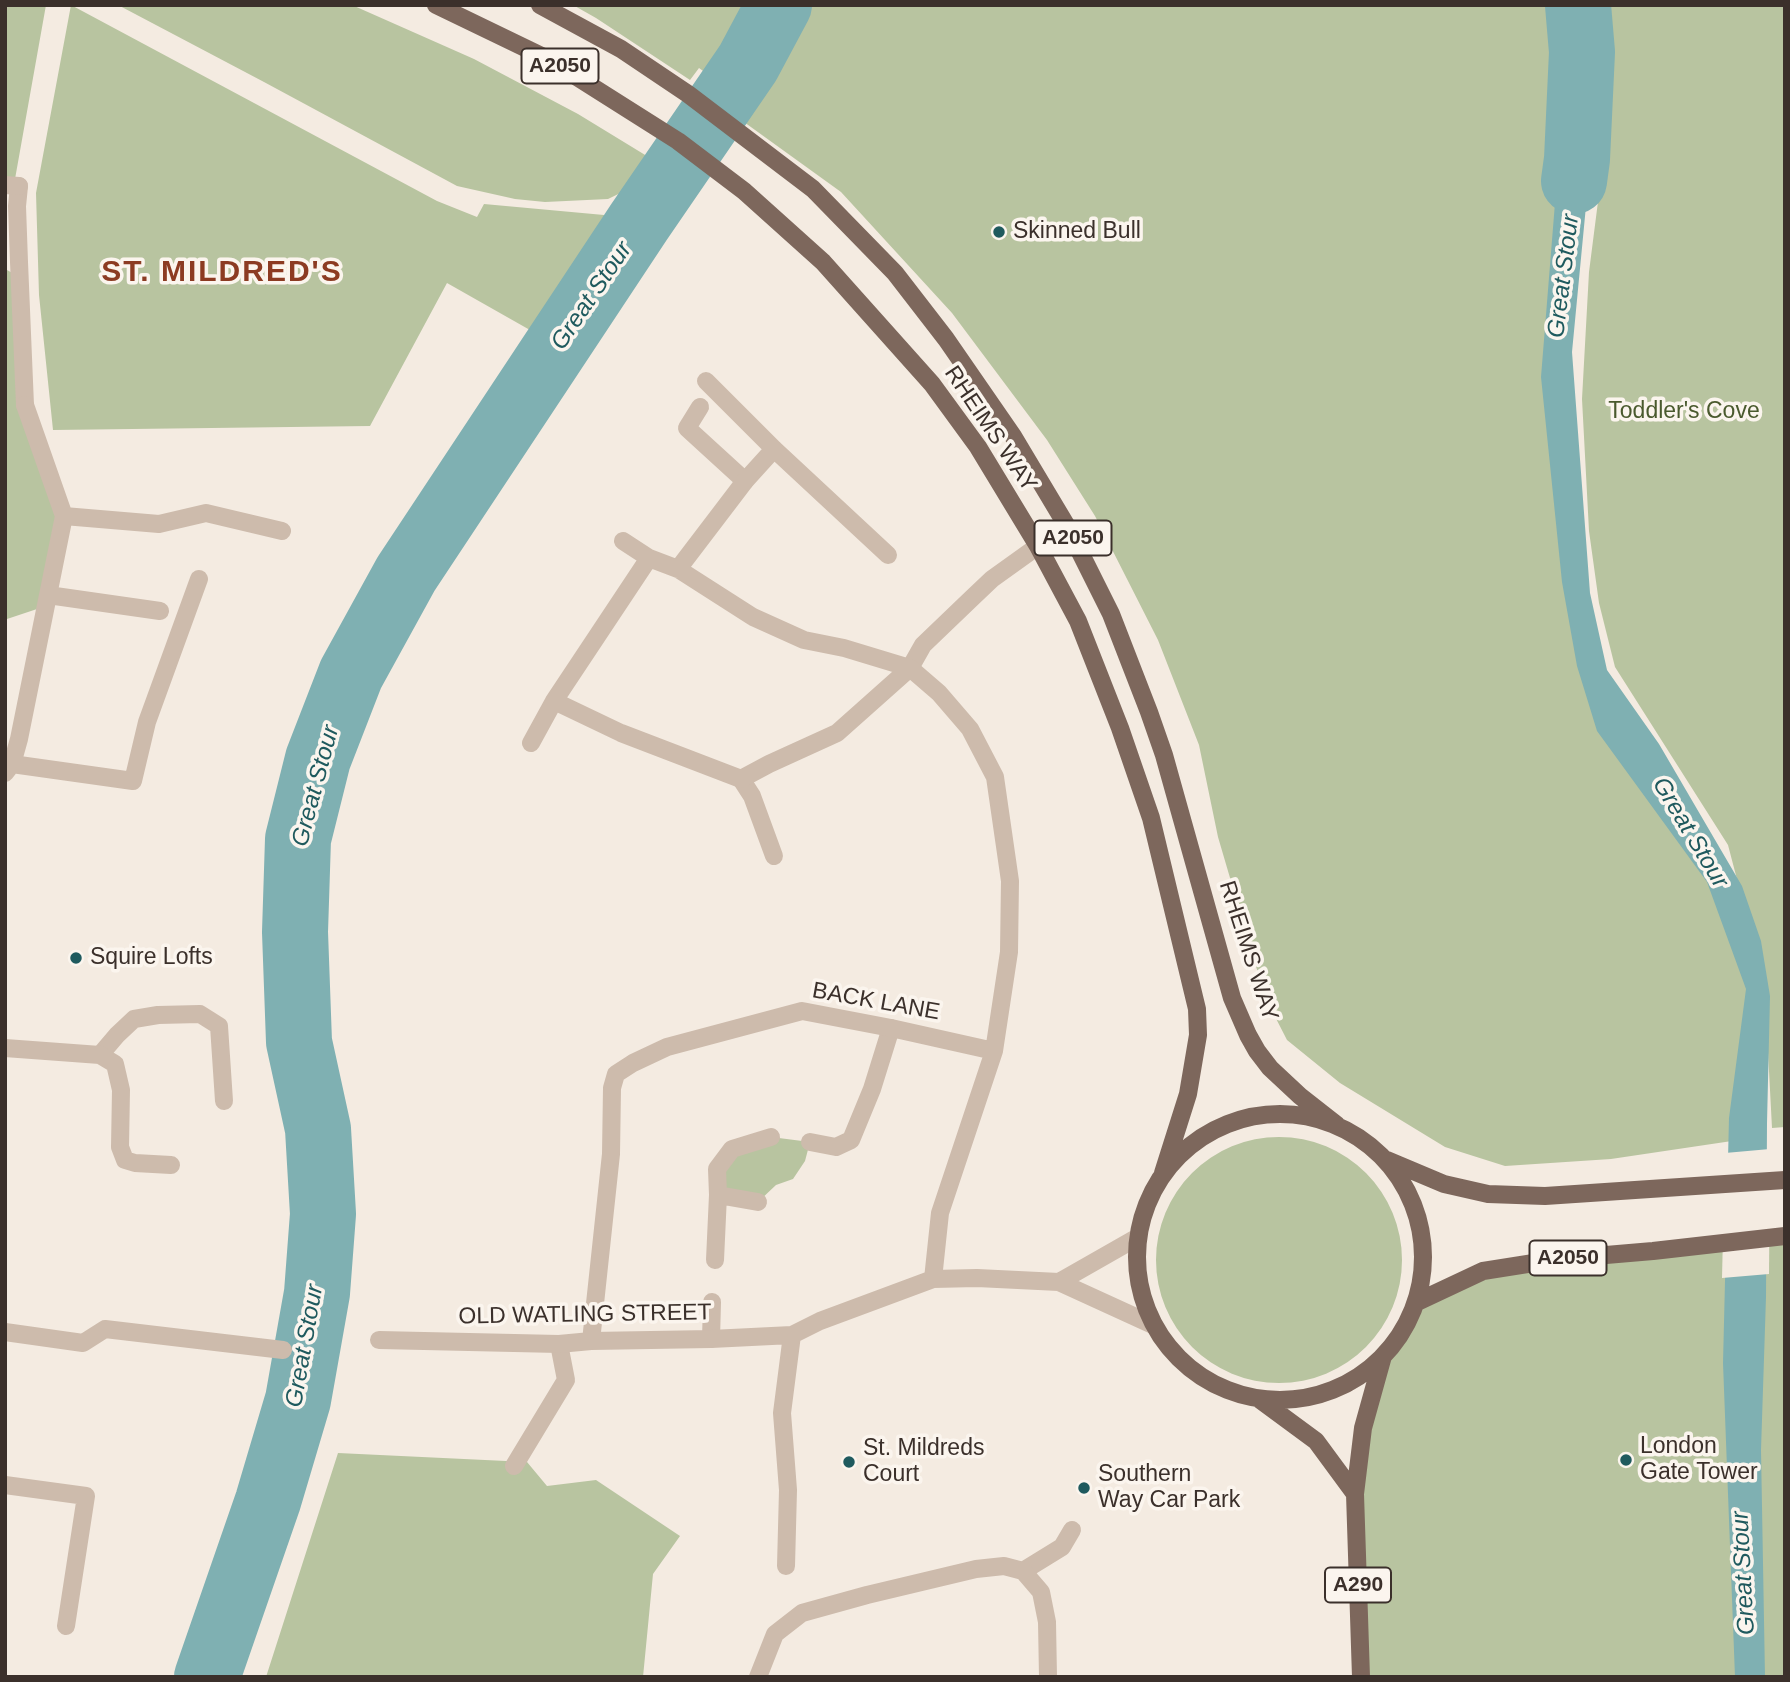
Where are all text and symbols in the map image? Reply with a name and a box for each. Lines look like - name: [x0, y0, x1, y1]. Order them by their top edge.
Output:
- road number: A2050: [522, 48, 598, 84]
- water label: Great Stour: [1542, 213, 1586, 339]
- place label: Skinned Bull: [1013, 218, 1141, 246]
- marker: Skinned Bull: [991, 224, 1007, 240]
- water label: Great Stour: [545, 237, 639, 355]
- district label: ST. MILDRED'S: [103, 255, 341, 291]
- street label: RHEIMS WAY: [938, 361, 1042, 497]
- park label: Toddler's Cove: [1608, 398, 1760, 426]
- road number: A2050: [1034, 520, 1112, 556]
- water label: Great Stour: [286, 722, 346, 850]
- water label: Great Stour: [1646, 772, 1734, 894]
- street label: RHEIMS WAY: [1212, 877, 1284, 1025]
- place label: Squire Lofts: [90, 944, 213, 972]
- marker: Squire Lofts: [68, 950, 84, 966]
- street label: BACK LANE: [810, 977, 942, 1027]
- road number: A2050: [1530, 1240, 1606, 1276]
- water label: Great Stour: [280, 1282, 330, 1410]
- street label: OLD WATLING STREET: [458, 1299, 712, 1331]
- place label: London Gate Tower: [1640, 1433, 1758, 1487]
- place label: St. Mildreds Court: [863, 1435, 984, 1489]
- marker: London Gate Tower: [1618, 1452, 1634, 1468]
- marker: St. Mildreds Court: [841, 1454, 857, 1470]
- place label: Southern Way Car Park: [1098, 1461, 1240, 1515]
- marker: Southern Way Car Park: [1076, 1480, 1092, 1496]
- water label: Great Stour: [1726, 1510, 1762, 1636]
- road number: A290: [1325, 1568, 1391, 1602]

